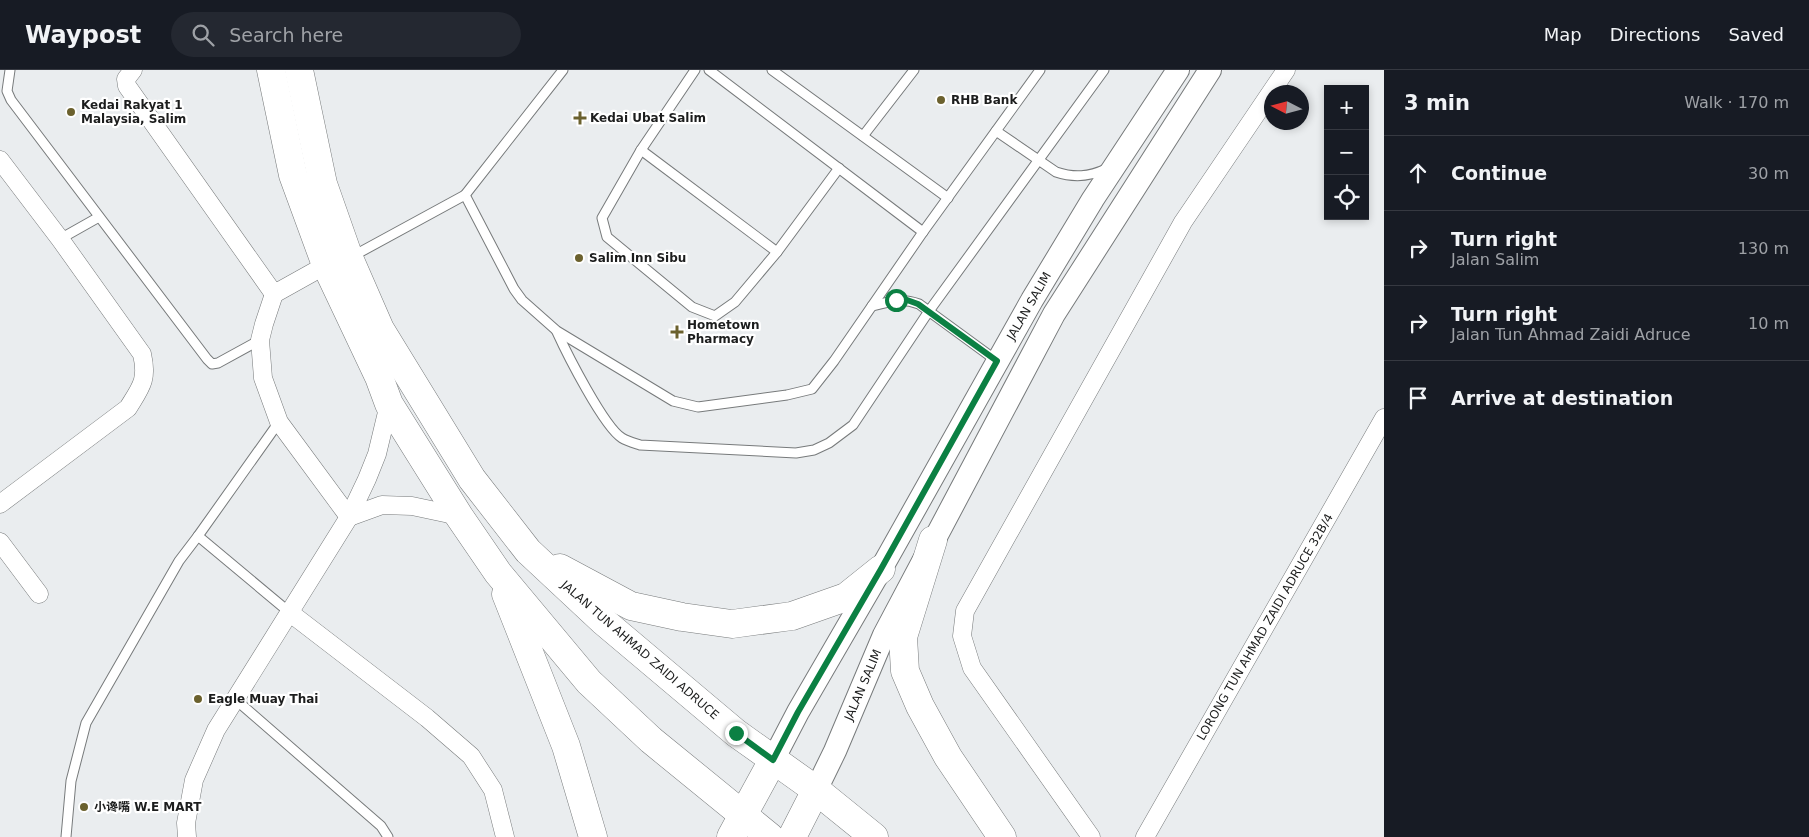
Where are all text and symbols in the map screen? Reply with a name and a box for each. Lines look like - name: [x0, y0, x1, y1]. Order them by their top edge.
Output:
- search box: [171, 12, 521, 57]
- text: Waypost: [25, 21, 141, 49]
- icon: search: [189, 21, 217, 49]
- text: Search here: [229, 24, 343, 46]
- text: Map: [1544, 24, 1582, 45]
- text: Directions: [1610, 24, 1700, 45]
- text: Saved: [1728, 24, 1784, 45]
- north arrow: [1264, 85, 1309, 130]
- map controls: [1324, 85, 1369, 220]
- button: +: [1324, 85, 1369, 130]
- text: 3 min: [1404, 91, 1470, 115]
- place label: RHB Bank: [951, 93, 1018, 107]
- text: Walk · 170 m: [1684, 93, 1789, 112]
- marker: RHB Bank: [935, 94, 947, 106]
- place label: Kedai Rakyat 1 Malaysia, Salim: [81, 98, 186, 126]
- marker: Kedai Rakyat 1 Malaysia, Salim: [65, 106, 77, 118]
- place label: Kedai Ubat Salim: [590, 111, 706, 125]
- marker: Kedai Ubat Salim: [574, 112, 586, 124]
- button: −: [1324, 130, 1369, 175]
- icon: ahead: [1404, 159, 1432, 187]
- text: Continue: [1451, 162, 1547, 184]
- text: 30 m: [1748, 164, 1789, 183]
- button: locate: [1324, 175, 1369, 220]
- text: Turn right: [1451, 228, 1557, 250]
- icon: right: [1404, 234, 1432, 262]
- text: 130 m: [1738, 239, 1789, 258]
- text: Jalan Salim: [1451, 250, 1539, 269]
- place label: Salim Inn Sibu: [589, 251, 686, 265]
- marker: Salim Inn Sibu: [573, 252, 585, 264]
- street label: JALAN SALIM: [1003, 270, 1054, 343]
- route start: [885, 289, 908, 312]
- text: Turn right: [1451, 303, 1557, 325]
- icon: right: [1404, 309, 1432, 337]
- text: 10 m: [1748, 314, 1789, 333]
- place label: Hometown Pharmacy: [687, 318, 760, 346]
- text: Jalan Tun Ahmad Zaidi Adruce: [1451, 325, 1691, 344]
- marker: Hometown Pharmacy: [671, 326, 683, 338]
- icon: arrive: [1404, 384, 1432, 412]
- text: Arrive at destination: [1451, 387, 1673, 409]
- street label: LORONG TUN AHMAD ZAIDI ADRUCE 32B/4: [1194, 511, 1336, 743]
- street label: JALAN TUN AHMAD ZAIDI ADRUCE: [558, 577, 722, 722]
- street label: JALAN SALIM: [841, 647, 884, 724]
- place label: Eagle Muay Thai: [208, 692, 318, 706]
- marker: Eagle Muay Thai: [192, 693, 204, 705]
- route end: [725, 722, 748, 745]
- place label: 小谗嘴 W.E MART: [94, 800, 202, 814]
- marker: 小谗嘴 W.E MART: [78, 801, 90, 813]

